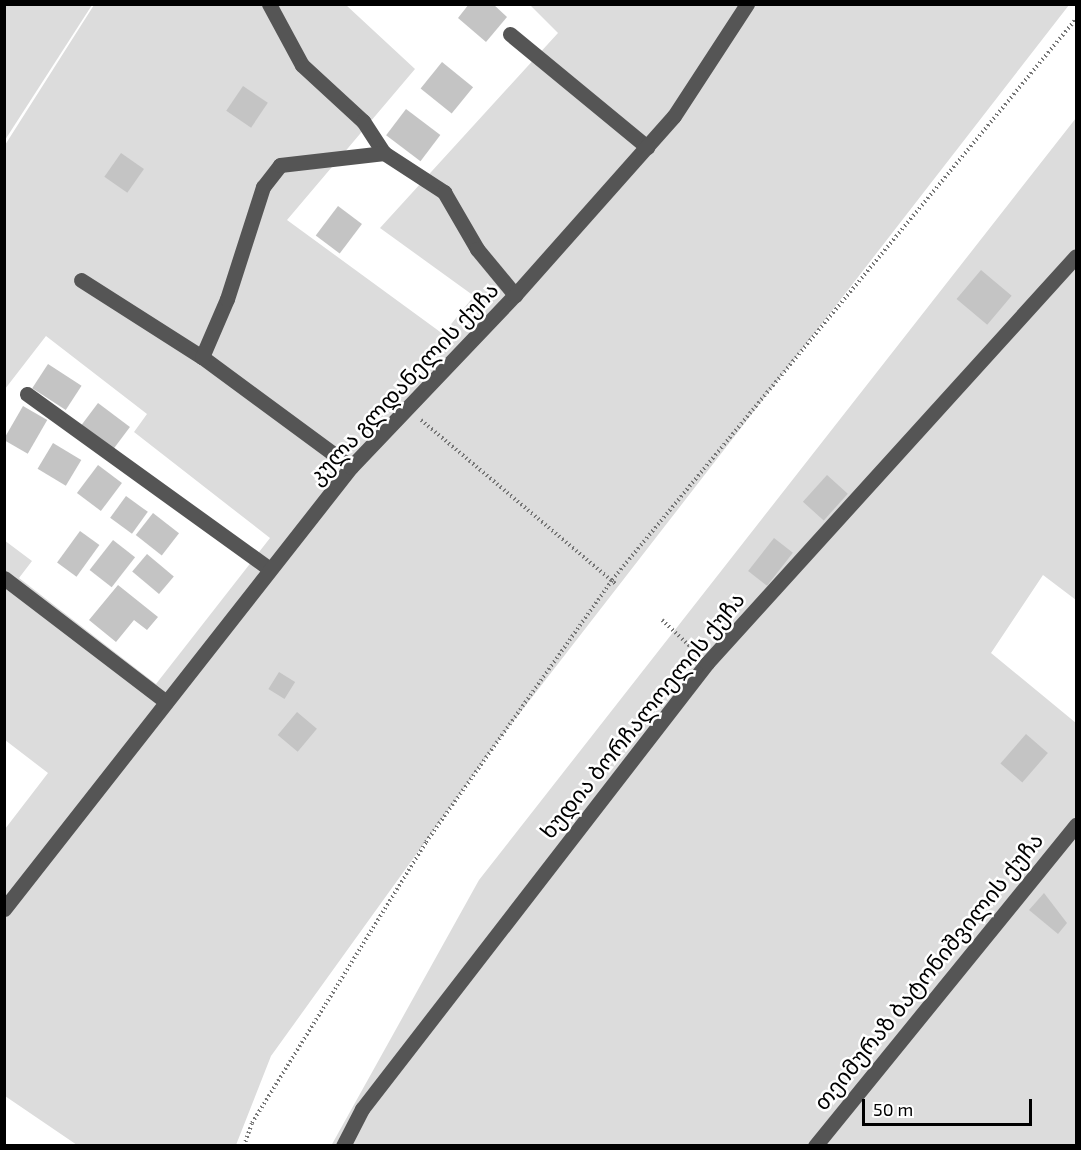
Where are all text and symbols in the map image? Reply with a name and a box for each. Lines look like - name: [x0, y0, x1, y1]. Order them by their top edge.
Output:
- street label: კულა გლდანელის ქუჩა: [302, 276, 504, 490]
- street label: ხუდია ბორჩალოელის ქუჩა: [534, 586, 750, 844]
- street label: თეიმურაზ ბატონიშვილის ქუჩა: [808, 827, 1048, 1115]
- scale bar: [865, 1087, 1034, 1125]
- text: 50 m: [873, 1098, 913, 1120]

